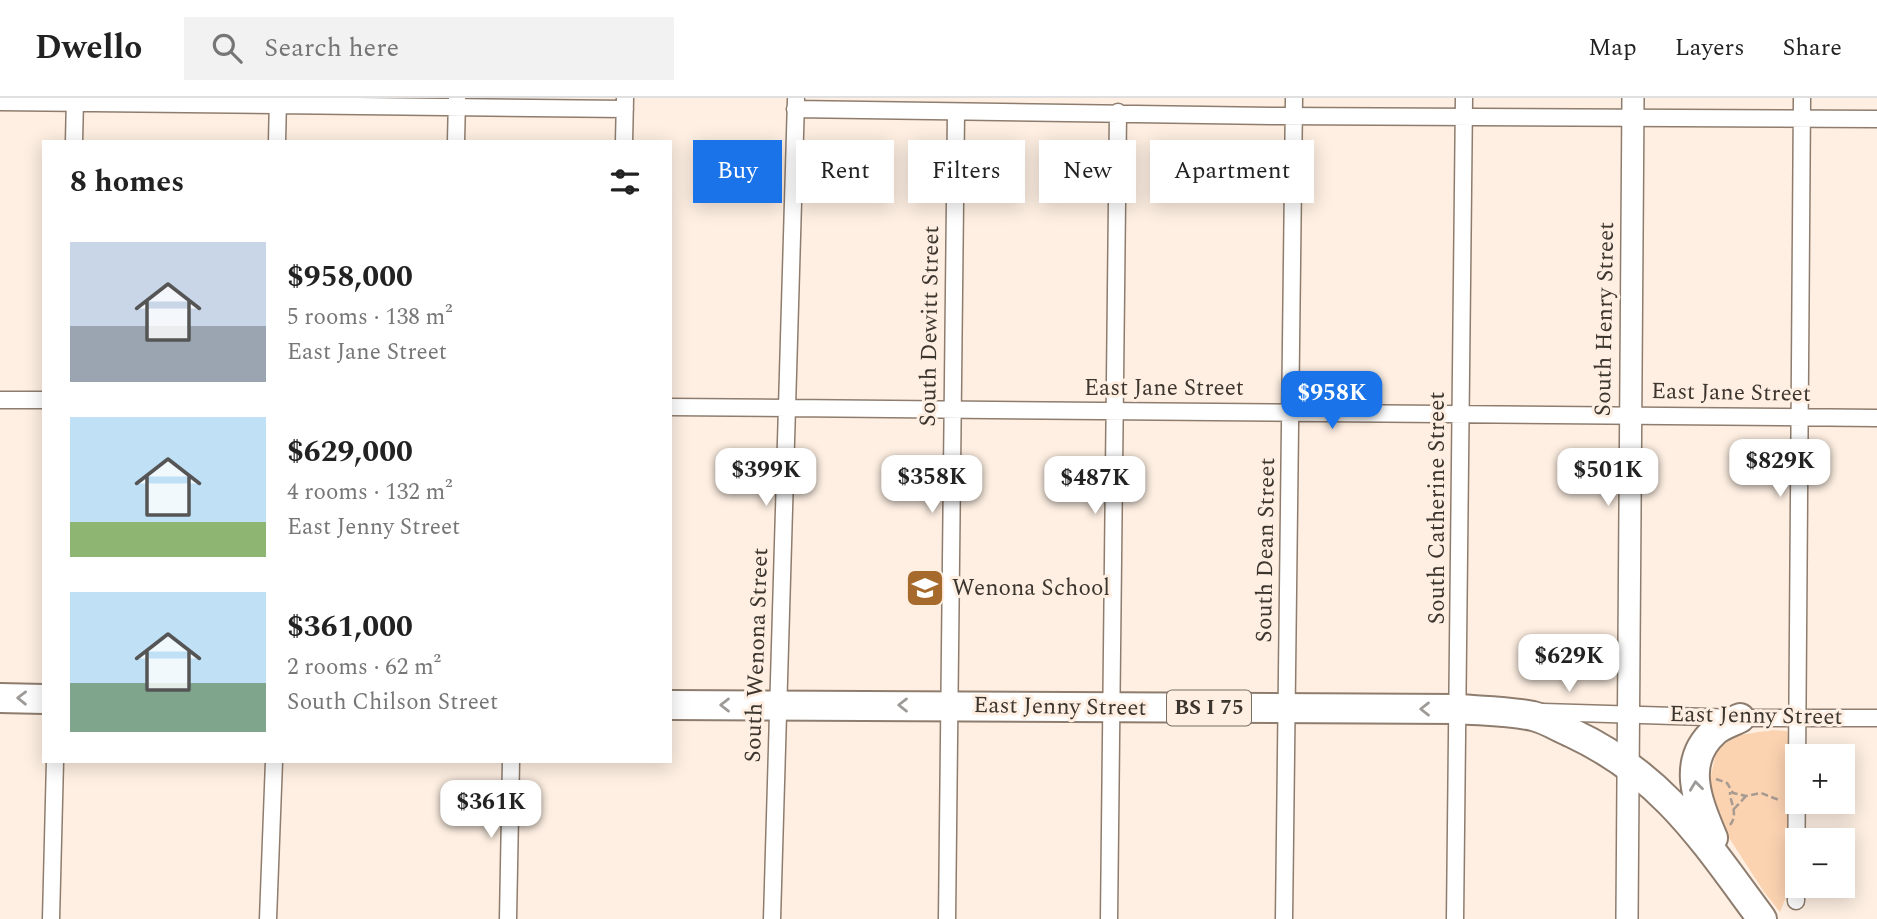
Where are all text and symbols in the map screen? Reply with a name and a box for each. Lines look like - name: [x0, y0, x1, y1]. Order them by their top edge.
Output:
- search box: [184, 17, 674, 80]
- text: Dwello: [35, 23, 142, 73]
- text: Search here: [264, 28, 399, 68]
- icon: search: [208, 29, 246, 67]
- text: Map: [1588, 30, 1637, 66]
- text: Layers: [1675, 30, 1745, 66]
- text: Share: [1783, 30, 1842, 66]
- chip: Buy: [693, 140, 782, 203]
- chip: Rent: [796, 140, 894, 203]
- chip: Filters: [908, 140, 1025, 203]
- chip: New: [1039, 140, 1136, 203]
- chip: Apartment: [1150, 140, 1314, 203]
- text: 8 homes: [70, 159, 184, 205]
- icon: filters: [606, 163, 644, 201]
- street label: South Henry Street: [1586, 221, 1624, 417]
- street label: South Dewitt Street: [911, 225, 949, 427]
- text: $958,000: [287, 254, 413, 300]
- icon: home: [126, 270, 210, 354]
- text: 5 rooms · 138 m²: [287, 300, 453, 335]
- text: East Jane Street: [287, 335, 447, 370]
- street label: East Jane Street: [1084, 371, 1244, 406]
- pin: $958K: [1283, 372, 1381, 431]
- street label: East Jane Street: [1651, 374, 1811, 412]
- text: $958K: [1297, 376, 1367, 411]
- street label: South Catherine Street: [1420, 392, 1455, 624]
- text: $629,000: [287, 429, 413, 475]
- pin: $829K: [1731, 440, 1829, 499]
- text: $829K: [1745, 444, 1815, 479]
- icon: home: [126, 445, 210, 529]
- pin: $399K: [717, 448, 815, 508]
- pin: $501K: [1559, 448, 1657, 508]
- text: $399K: [731, 453, 801, 488]
- text: $501K: [1573, 453, 1643, 488]
- pin: $358K: [883, 456, 981, 515]
- pin: $487K: [1046, 456, 1144, 516]
- street label: South Dean Street: [1247, 457, 1285, 643]
- text: $358K: [897, 460, 967, 495]
- text: $487K: [1060, 461, 1130, 496]
- text: 4 rooms · 132 m²: [287, 475, 453, 510]
- text: East Jenny Street: [287, 510, 460, 545]
- street label: South Wenona Street: [736, 547, 778, 763]
- school or university icon: Wenona School: [904, 567, 946, 609]
- place label: Wenona School: [952, 571, 1110, 606]
- text: $361,000: [287, 604, 413, 650]
- icon: home: [126, 620, 210, 704]
- pin: $629K: [1520, 634, 1618, 694]
- text: $629K: [1534, 639, 1604, 674]
- text: 2 rooms · 62 m²: [287, 650, 441, 685]
- text: South Chilson Street: [287, 685, 498, 720]
- street label: East Jenny Street: [973, 688, 1147, 726]
- one-way arrow: [16, 690, 27, 706]
- road number: BS I 75: [1167, 690, 1251, 726]
- one-way arrow: [719, 697, 729, 713]
- one-way arrow: [898, 697, 908, 713]
- street label: East Jenny Street: [1669, 697, 1843, 735]
- one-way arrow: [1419, 701, 1430, 717]
- map controls: [1785, 744, 1855, 898]
- button: +: [1785, 744, 1855, 814]
- pin: $361K: [442, 780, 540, 840]
- one-way arrow: [1689, 780, 1704, 791]
- text: $361K: [456, 785, 526, 820]
- button: −: [1785, 828, 1855, 898]

